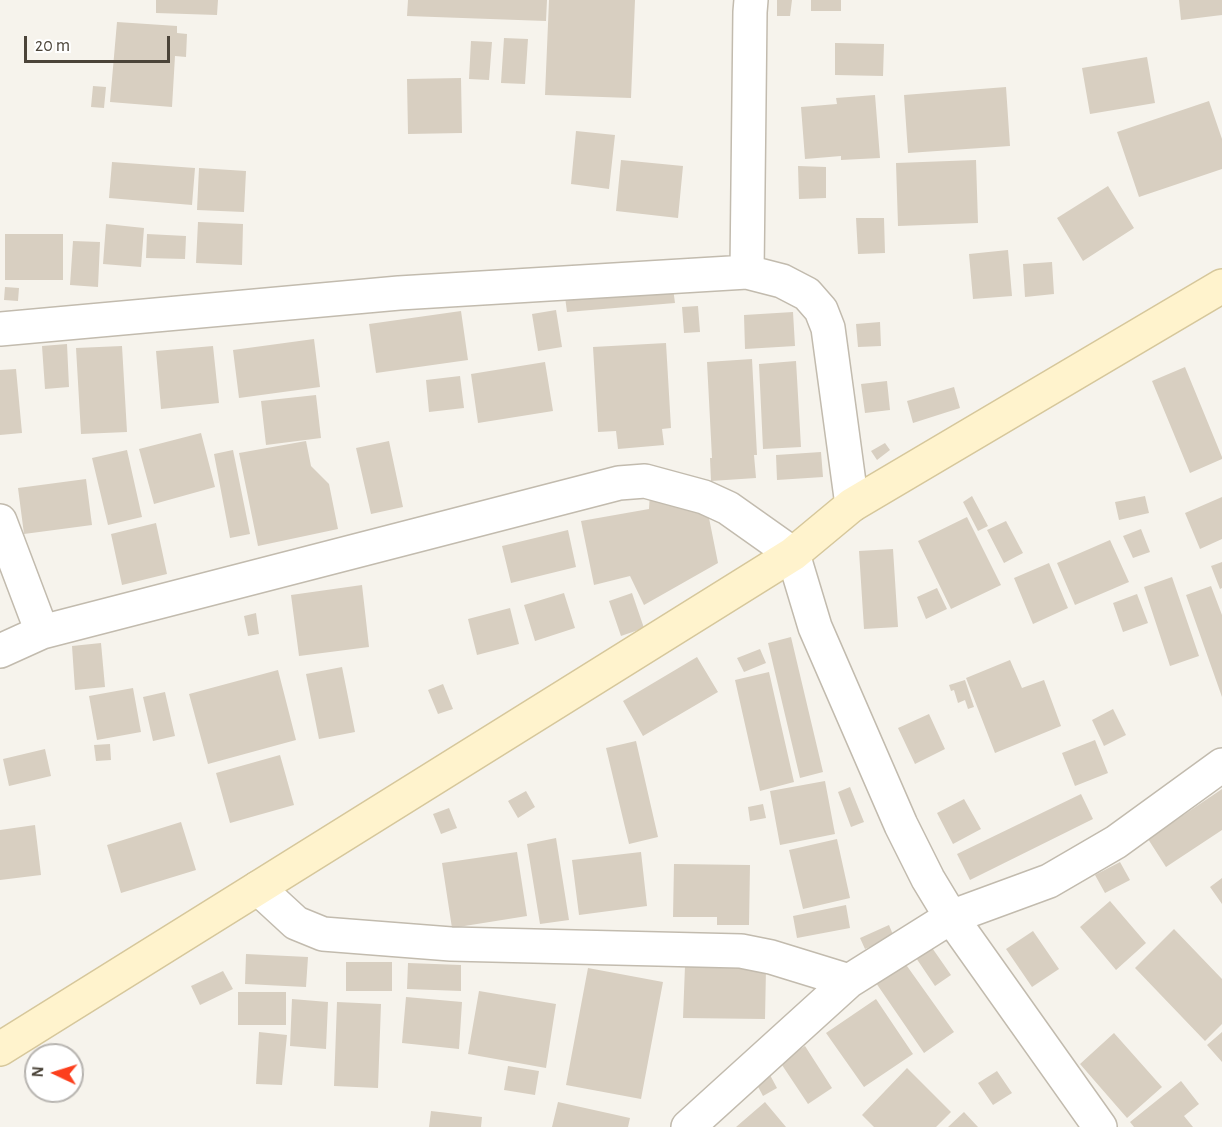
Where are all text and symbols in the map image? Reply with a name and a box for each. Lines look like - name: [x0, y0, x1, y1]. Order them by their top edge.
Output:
- scale bar: [27, 24, 172, 62]
- text: 20 m: [35, 37, 70, 55]
- north arrow: [24, 1043, 84, 1103]
- text: N: [30, 1066, 46, 1078]

